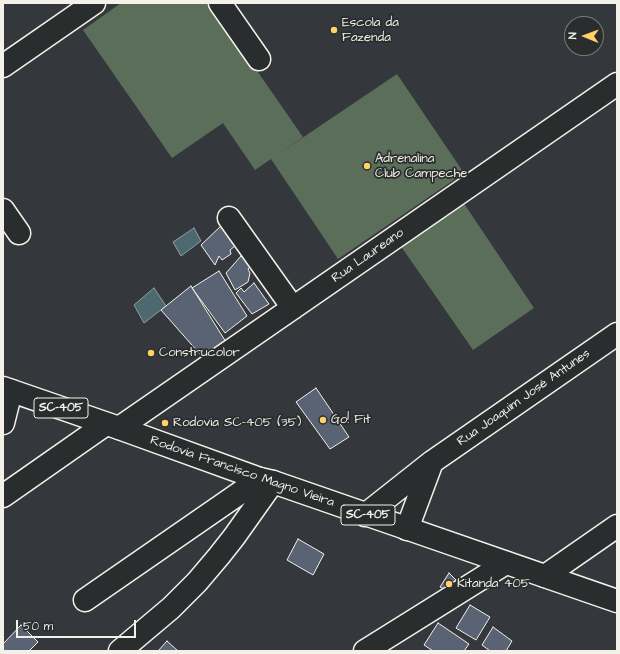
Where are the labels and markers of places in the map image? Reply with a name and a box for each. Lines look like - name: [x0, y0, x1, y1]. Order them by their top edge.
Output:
- place label: Escola da Fazenda: [342, 15, 399, 46]
- marker: Escola da Fazenda: [329, 25, 339, 35]
- place label: Adrenalina Club Campeche: [375, 151, 467, 182]
- marker: Adrenalina Club Campeche: [362, 161, 372, 171]
- place label: Construcolor: [159, 345, 240, 361]
- marker: Construcolor: [146, 348, 156, 358]
- place label: Go! Fit: [331, 412, 370, 428]
- place label: Rodovia SC-405 (35): [173, 415, 301, 431]
- marker: Go! Fit: [318, 415, 328, 425]
- marker: Rodovia SC-405 (35): [160, 418, 170, 428]
- place label: Kitanda 405: [457, 576, 530, 592]
- marker: Kitanda 405: [444, 579, 454, 589]

